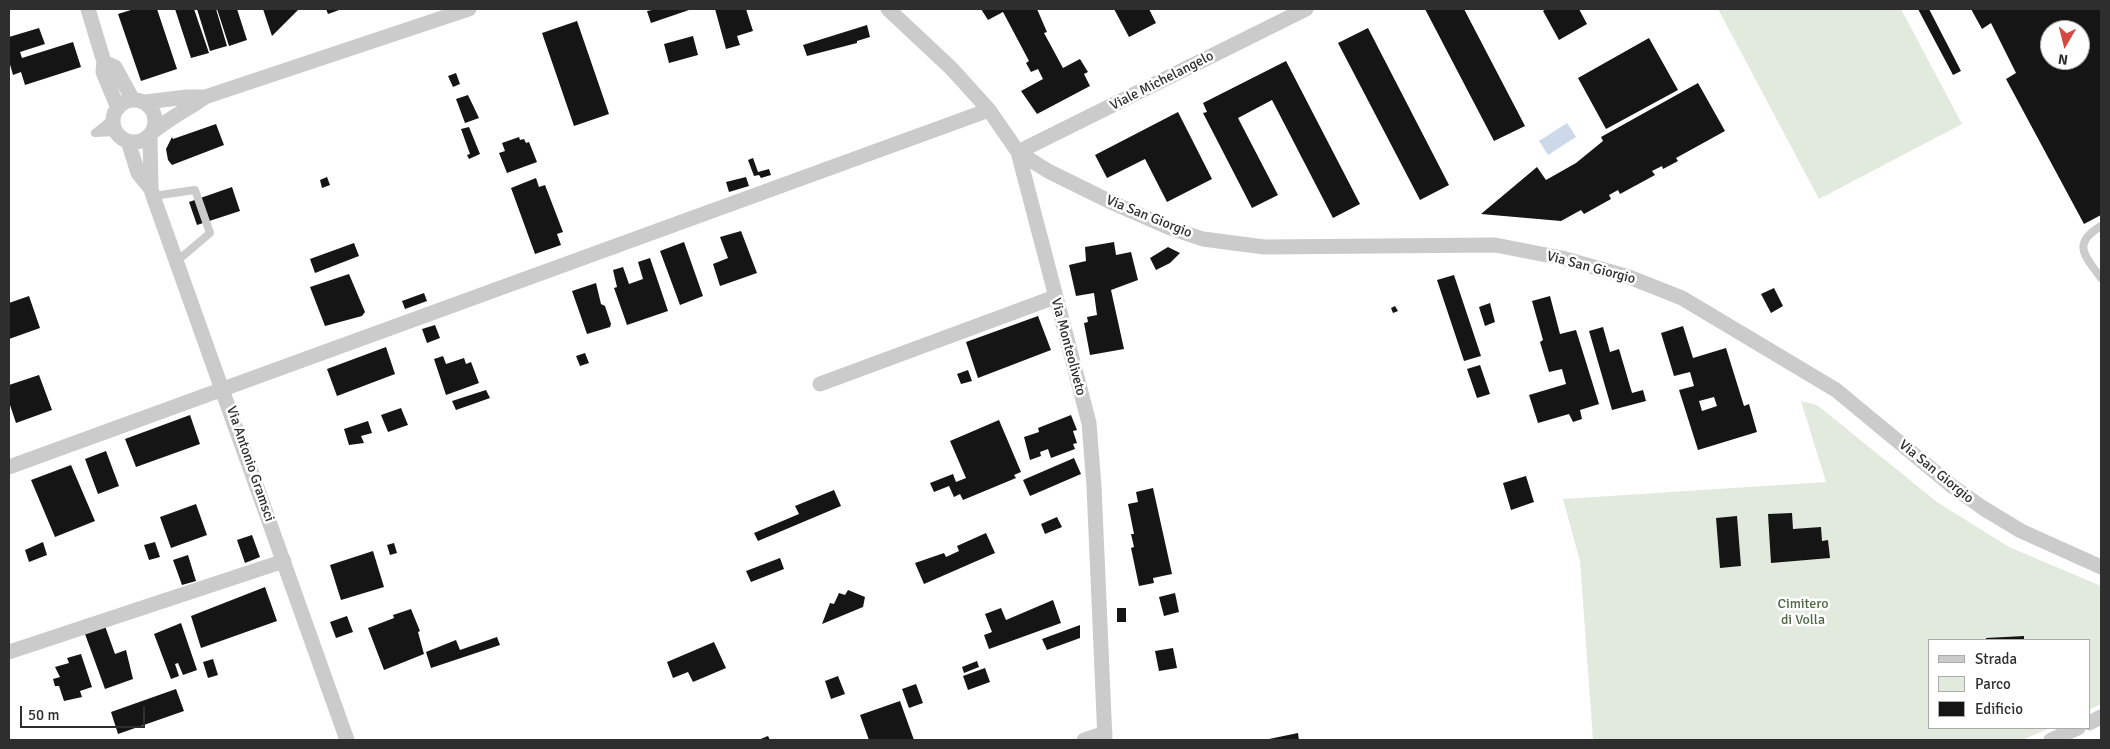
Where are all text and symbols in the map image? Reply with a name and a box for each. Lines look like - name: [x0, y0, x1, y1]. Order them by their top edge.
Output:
- north arrow: [2040, 20, 2090, 70]
- street label: Viale Michelangelo: [1107, 48, 1217, 114]
- text: N: [2057, 50, 2069, 68]
- street label: Via San Giorgio: [1104, 192, 1194, 242]
- street label: Via San Giorgio: [1545, 248, 1637, 288]
- street label: Via Monteoliveto: [1047, 296, 1089, 398]
- street label: Via Antonio Gramsci: [222, 404, 278, 524]
- street label: Via San Giorgio: [1895, 437, 1977, 507]
- park label: Cimitero di Volla: [1777, 596, 1829, 628]
- legend: [1928, 639, 2090, 729]
- text: Strada: [1975, 650, 2017, 668]
- text: Parco: [1975, 675, 2011, 693]
- scale bar: [22, 696, 148, 728]
- text: Edificio: [1975, 700, 2023, 718]
- text: 50 m: [28, 706, 59, 724]

